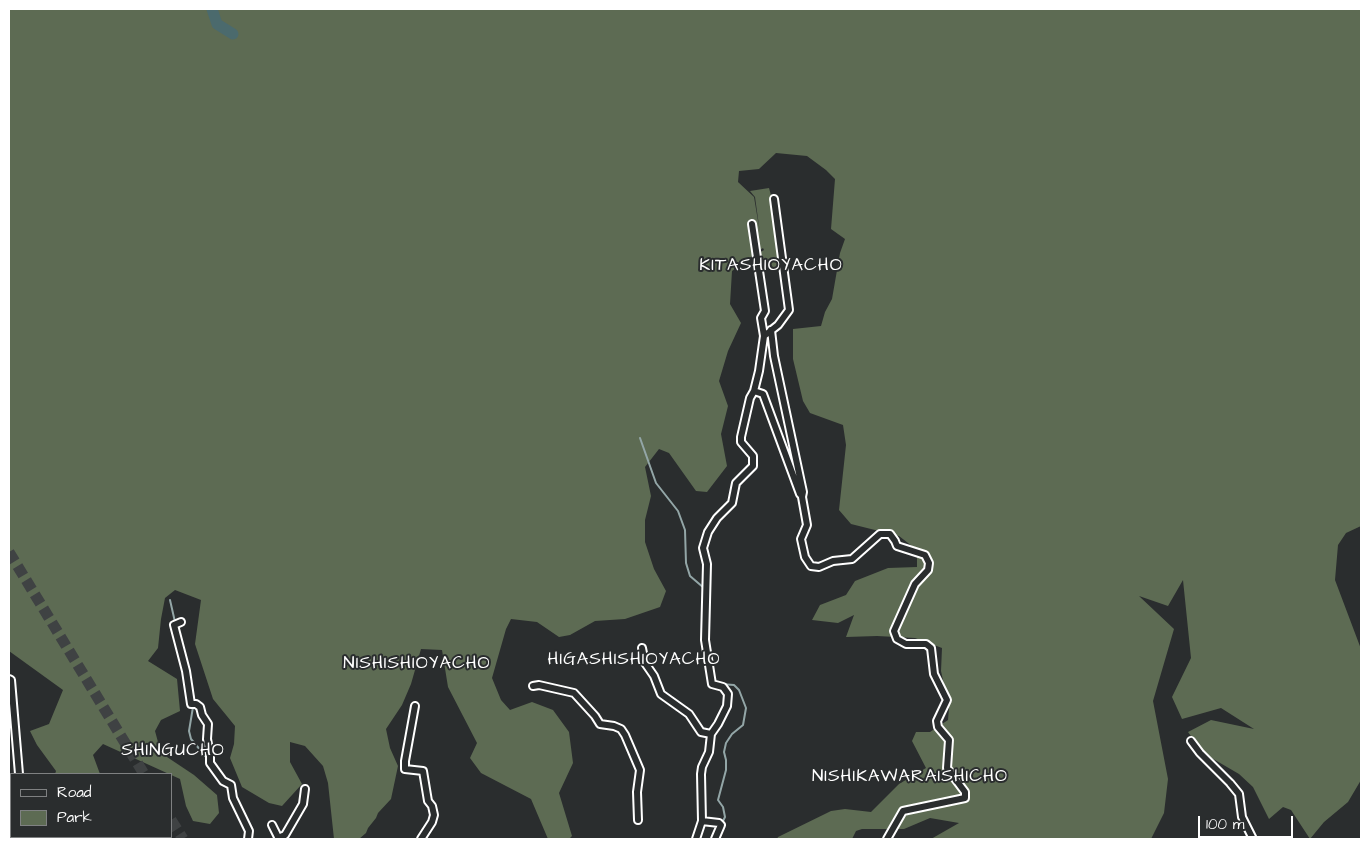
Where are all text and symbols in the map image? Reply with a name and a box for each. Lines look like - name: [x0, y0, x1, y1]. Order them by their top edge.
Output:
- district label: KITASHIOYACHO: [698, 255, 844, 277]
- district label: HIGASHISHIOYACHO: [546, 649, 722, 671]
- district label: NISHISHIOYACHO: [342, 653, 492, 675]
- district label: SHINGUCHO: [120, 740, 226, 762]
- district label: NISHIKAWARAISHICHO: [810, 766, 1010, 788]
- legend: [10, 773, 172, 838]
- text: Road: [57, 782, 91, 803]
- scale bar: [1200, 806, 1295, 838]
- text: Park: [57, 807, 92, 828]
- text: 100 m: [1206, 814, 1245, 835]

